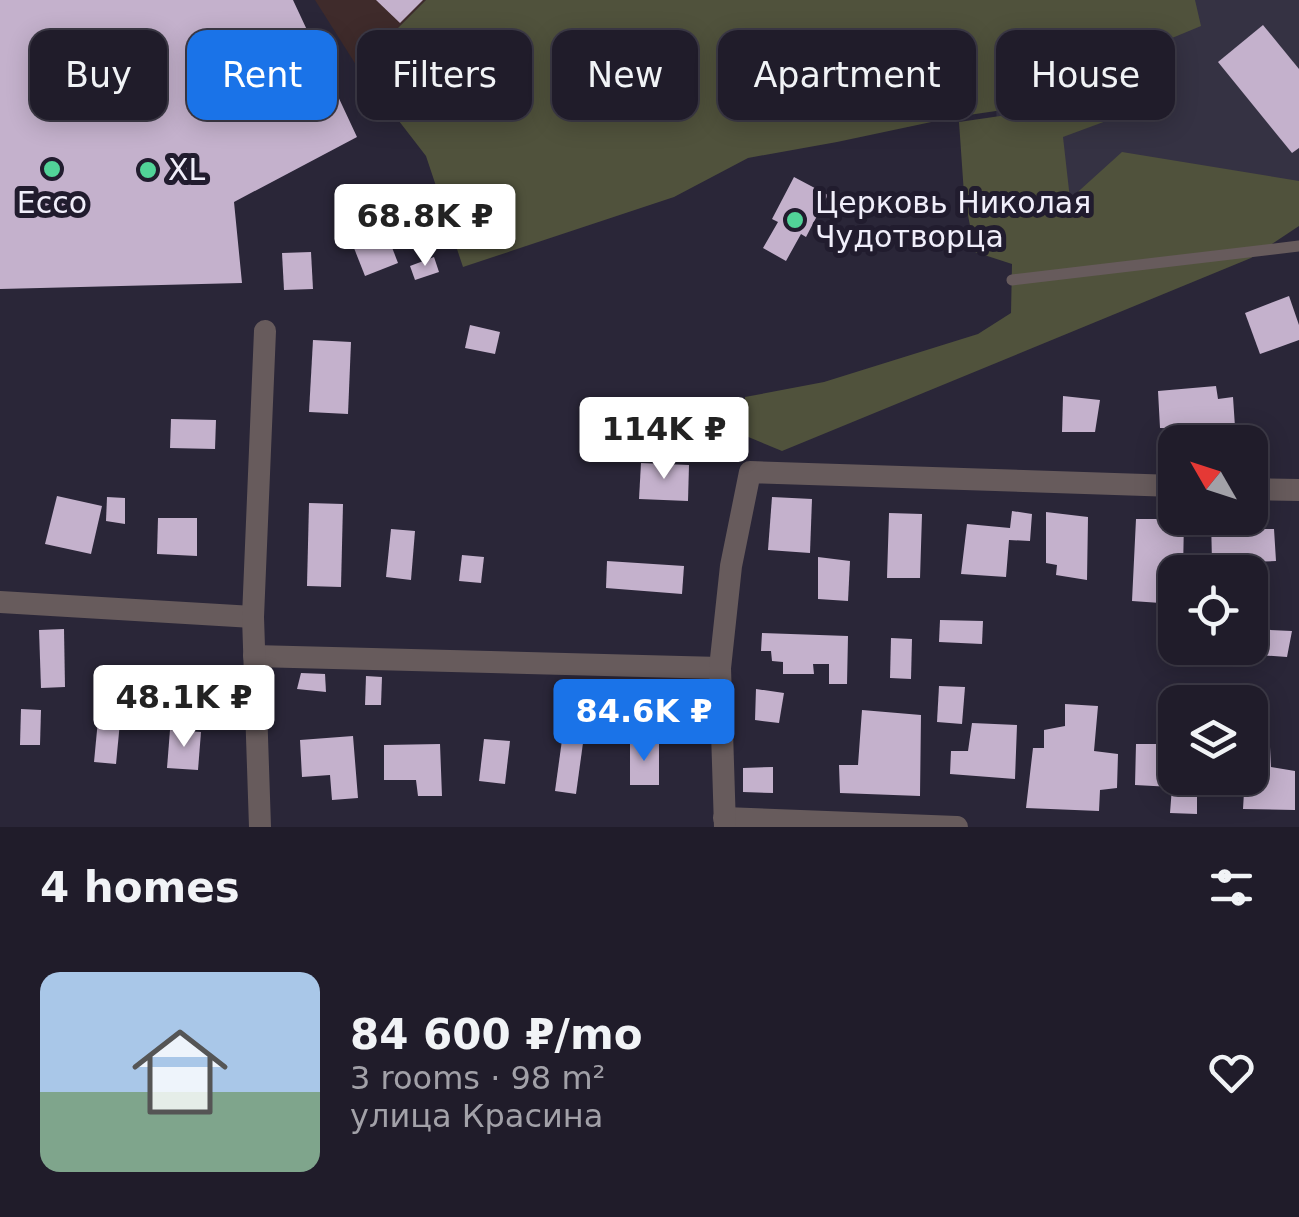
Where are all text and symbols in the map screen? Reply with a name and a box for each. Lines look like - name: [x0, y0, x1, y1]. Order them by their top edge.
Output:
- chip: Buy: [30, 30, 167, 120]
- chip: Rent: [187, 30, 337, 120]
- chip: Filters: [357, 30, 532, 120]
- chip: New: [552, 30, 698, 120]
- chip: Apartment: [718, 30, 976, 120]
- chip: House: [996, 30, 1175, 120]
- place label: XL: [168, 152, 206, 187]
- marker: Ecco: [41, 158, 63, 180]
- marker: XL: [137, 159, 159, 181]
- pin: 68.8K ₽: [333, 184, 517, 269]
- place label: Ecco: [17, 185, 87, 220]
- place label: Церковь Николая Чудотворца: [815, 185, 1091, 254]
- text: 68.8K ₽: [356, 197, 494, 235]
- marker: Церковь Николая Чудотворца: [784, 209, 806, 231]
- pin: 114K ₽: [583, 397, 745, 482]
- text: 114K ₽: [602, 410, 727, 448]
- north arrow: [1158, 425, 1268, 535]
- map controls: [1158, 425, 1268, 795]
- button: locate: [1158, 555, 1268, 665]
- pin: 48.1K ₽: [92, 665, 276, 750]
- text: 48.1K ₽: [115, 678, 253, 716]
- pin: 84.6K ₽: [552, 679, 736, 764]
- button: layers: [1158, 685, 1268, 795]
- text: 84.6K ₽: [575, 692, 713, 730]
- icon: filters: [1204, 860, 1259, 915]
- text: 4 homes: [40, 863, 240, 912]
- text: 84 600 ₽/mo: [350, 1010, 643, 1059]
- icon: home: [120, 1012, 240, 1132]
- icon: heart: [1204, 1045, 1259, 1100]
- text: 3 rooms · 98 m²: [350, 1059, 605, 1097]
- text: улица Красина: [350, 1097, 603, 1135]

